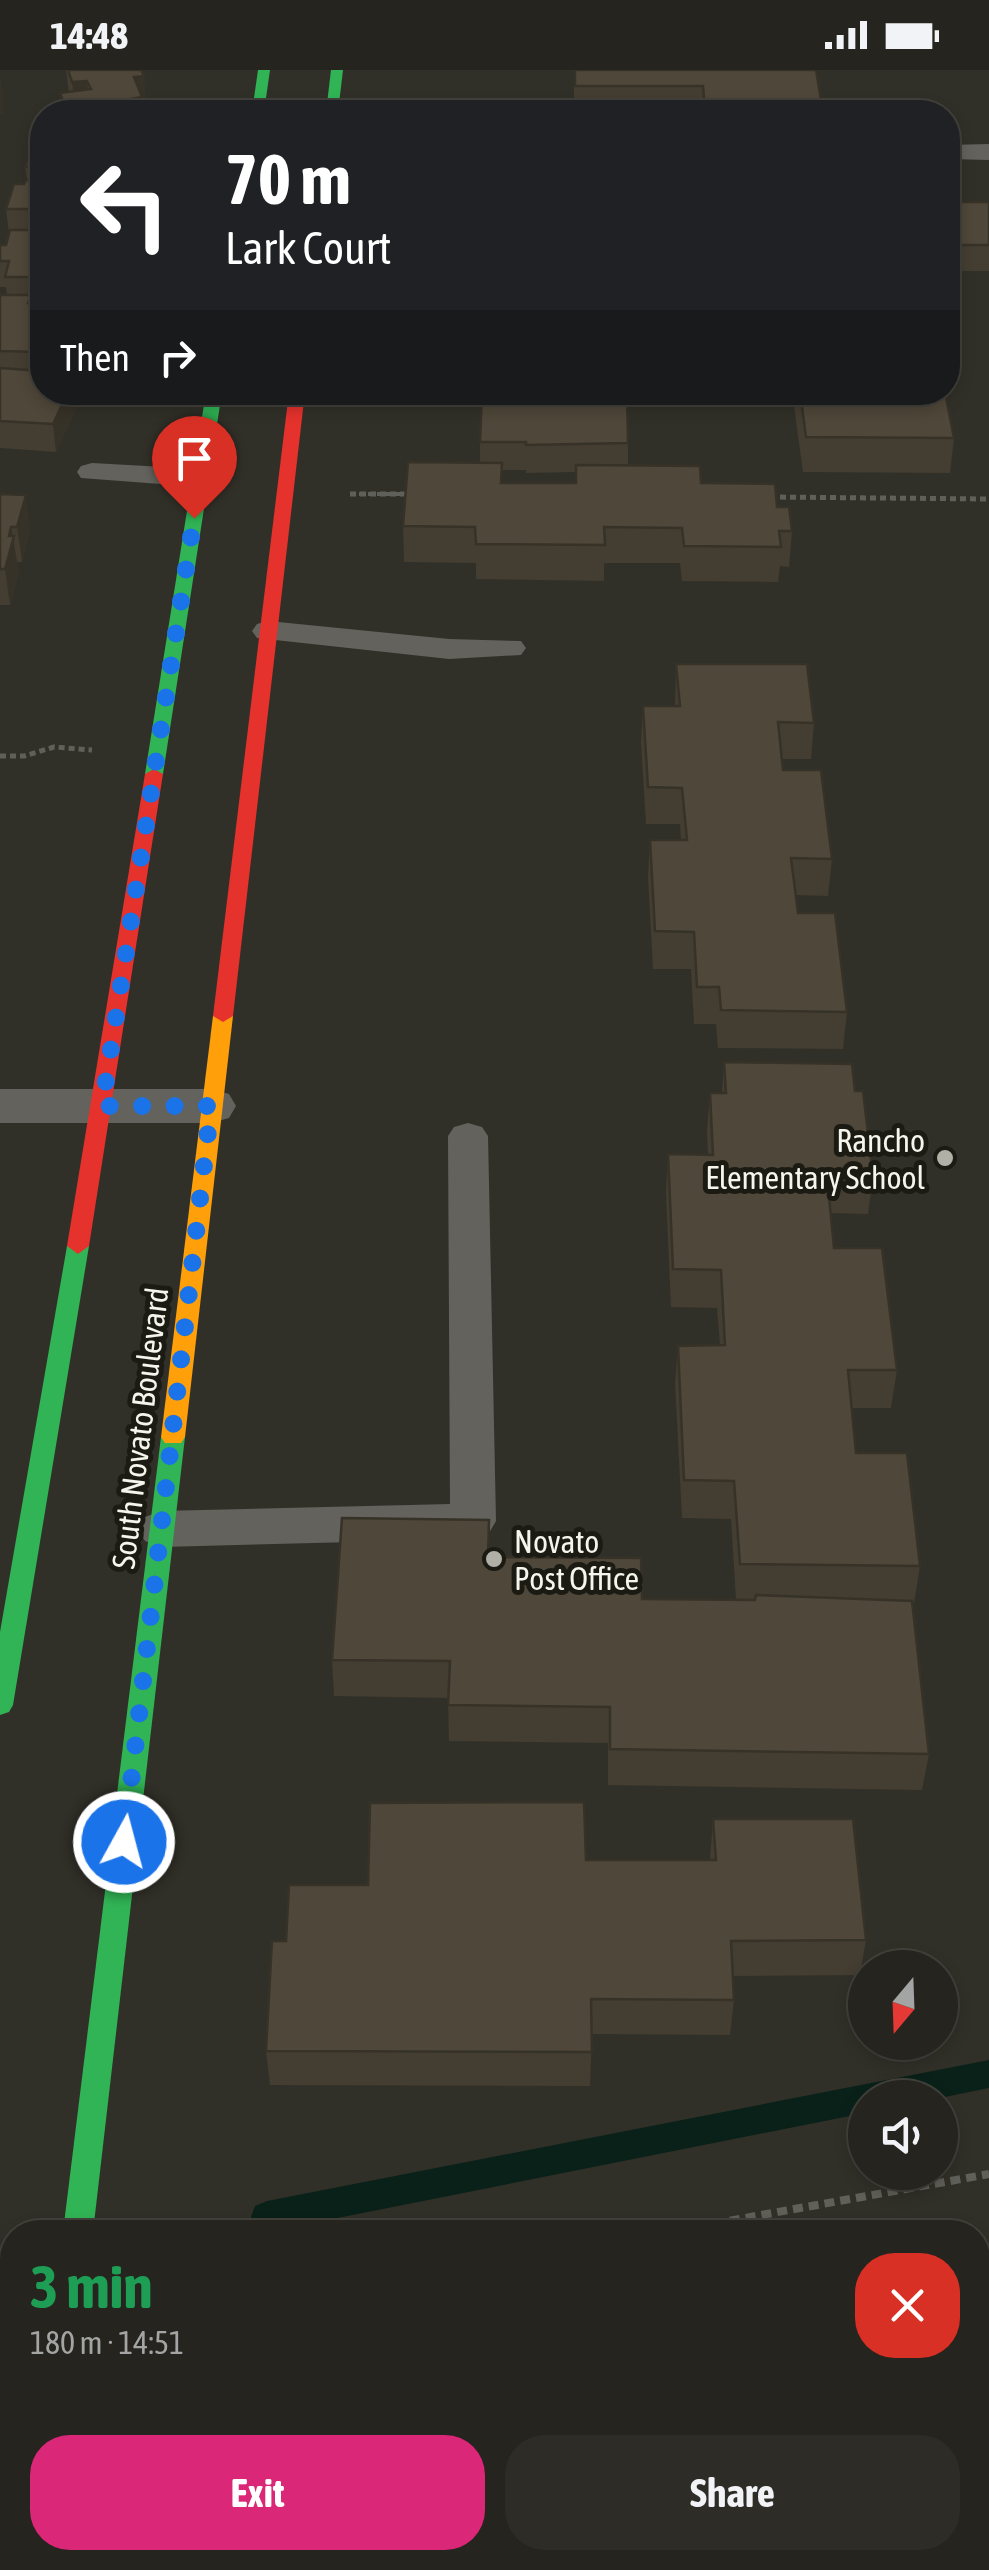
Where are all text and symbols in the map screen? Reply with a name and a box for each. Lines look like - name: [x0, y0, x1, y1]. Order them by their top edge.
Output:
- text: 14:48: [50, 14, 128, 57]
- text: 70 m: [225, 139, 351, 219]
- icon: left: [60, 140, 190, 270]
- text: Lark Court: [225, 222, 392, 274]
- icon: right: [150, 330, 205, 385]
- text: Then: [60, 336, 130, 379]
- pin: [152, 416, 237, 519]
- icon: arrive: [167, 431, 222, 486]
- place label: Rancho Elementary School: [705, 1122, 926, 1196]
- marker: Rancho Elementary School: [934, 1147, 956, 1169]
- street label: South Novato Boulevard: [104, 1285, 176, 1571]
- place label: Novato Post Office: [514, 1523, 639, 1597]
- marker: Novato Post Office: [483, 1548, 505, 1570]
- position arrow: [72, 1790, 176, 1894]
- north arrow: [848, 1950, 958, 2060]
- map controls: [848, 1950, 958, 2190]
- button: sound: [848, 2080, 958, 2190]
- text: 3 min: [30, 2252, 153, 2321]
- button: close: [855, 2253, 960, 2358]
- text: 180 m · 14:51: [30, 2324, 184, 2361]
- button: Exit: [30, 2435, 485, 2550]
- button: Share: [505, 2435, 960, 2550]

